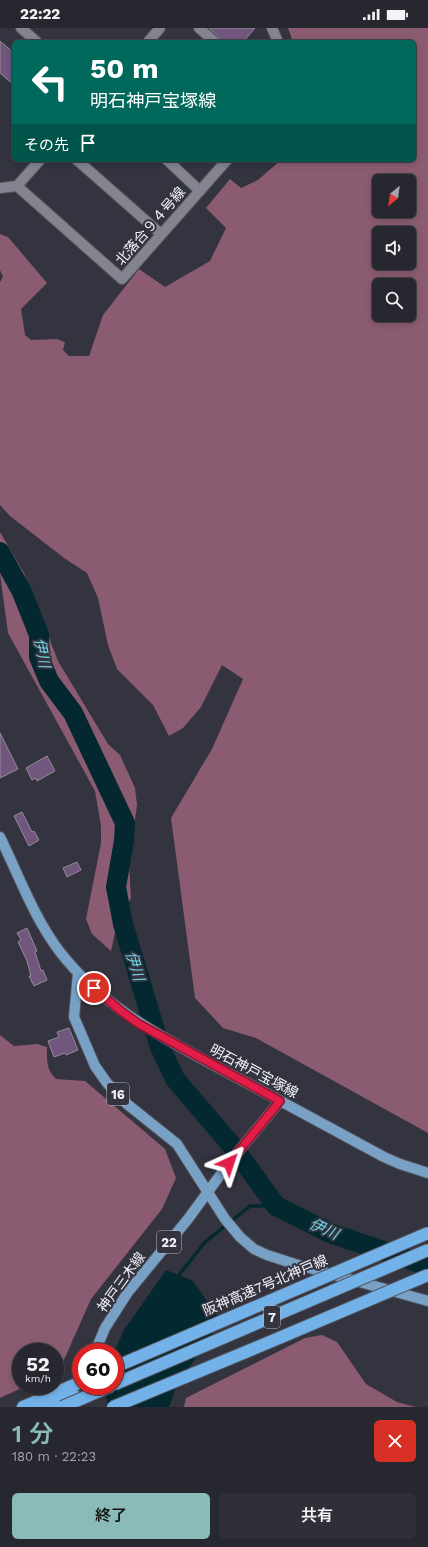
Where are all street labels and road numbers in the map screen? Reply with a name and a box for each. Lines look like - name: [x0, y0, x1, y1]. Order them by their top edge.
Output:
- street label: 北落合９４号線: [112, 184, 188, 268]
- street label: 明石神戸宝塚線: [207, 1041, 301, 1101]
- road number: 16: [107, 1083, 129, 1105]
- road number: 22: [157, 1231, 181, 1253]
- street label: 神戸三木線: [94, 1249, 148, 1315]
- street label: 阪神高速7号北神戸線: [200, 1251, 330, 1319]
- road number: 7: [264, 1306, 280, 1328]

